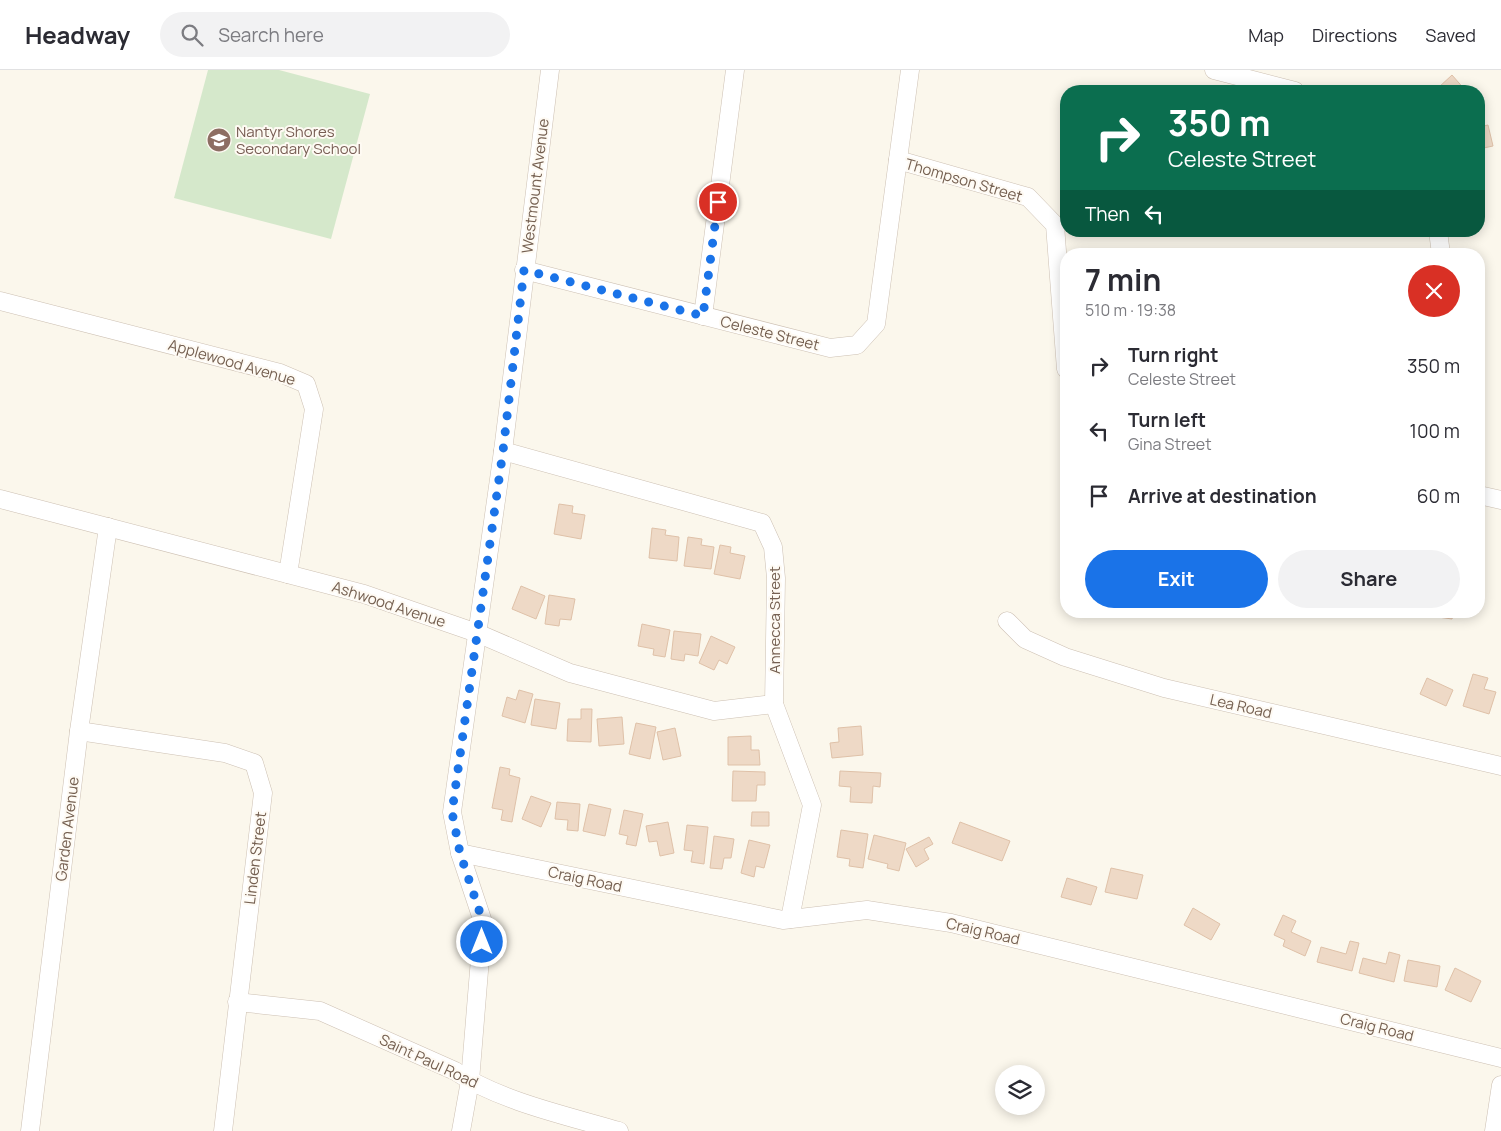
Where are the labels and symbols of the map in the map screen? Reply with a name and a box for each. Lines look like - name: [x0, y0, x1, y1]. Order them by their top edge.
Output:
- street label: Westmount Avenue: [516, 117, 554, 255]
- place label: Nantyr Shores Secondary School: [236, 121, 361, 159]
- school or university icon: Nantyr Shores Secondary School: [206, 127, 232, 153]
- street label: Thompson Street: [903, 153, 1025, 207]
- pin: [697, 181, 739, 223]
- street label: Celeste Street: [718, 311, 822, 355]
- street label: Applewood Avenue: [166, 334, 298, 390]
- street label: Annecca Street: [764, 566, 785, 674]
- street label: Ashwood Avenue: [329, 576, 449, 632]
- street label: Lea Road: [1208, 689, 1274, 723]
- street label: Garden Avenue: [50, 775, 84, 882]
- street label: Linden Street: [239, 810, 271, 906]
- street label: Craig Road: [546, 861, 624, 897]
- street label: Craig Road: [944, 912, 1022, 950]
- position arrow: [455, 915, 507, 967]
- street label: Craig Road: [1338, 1008, 1416, 1046]
- street label: Saint Paul Road: [376, 1029, 482, 1093]

